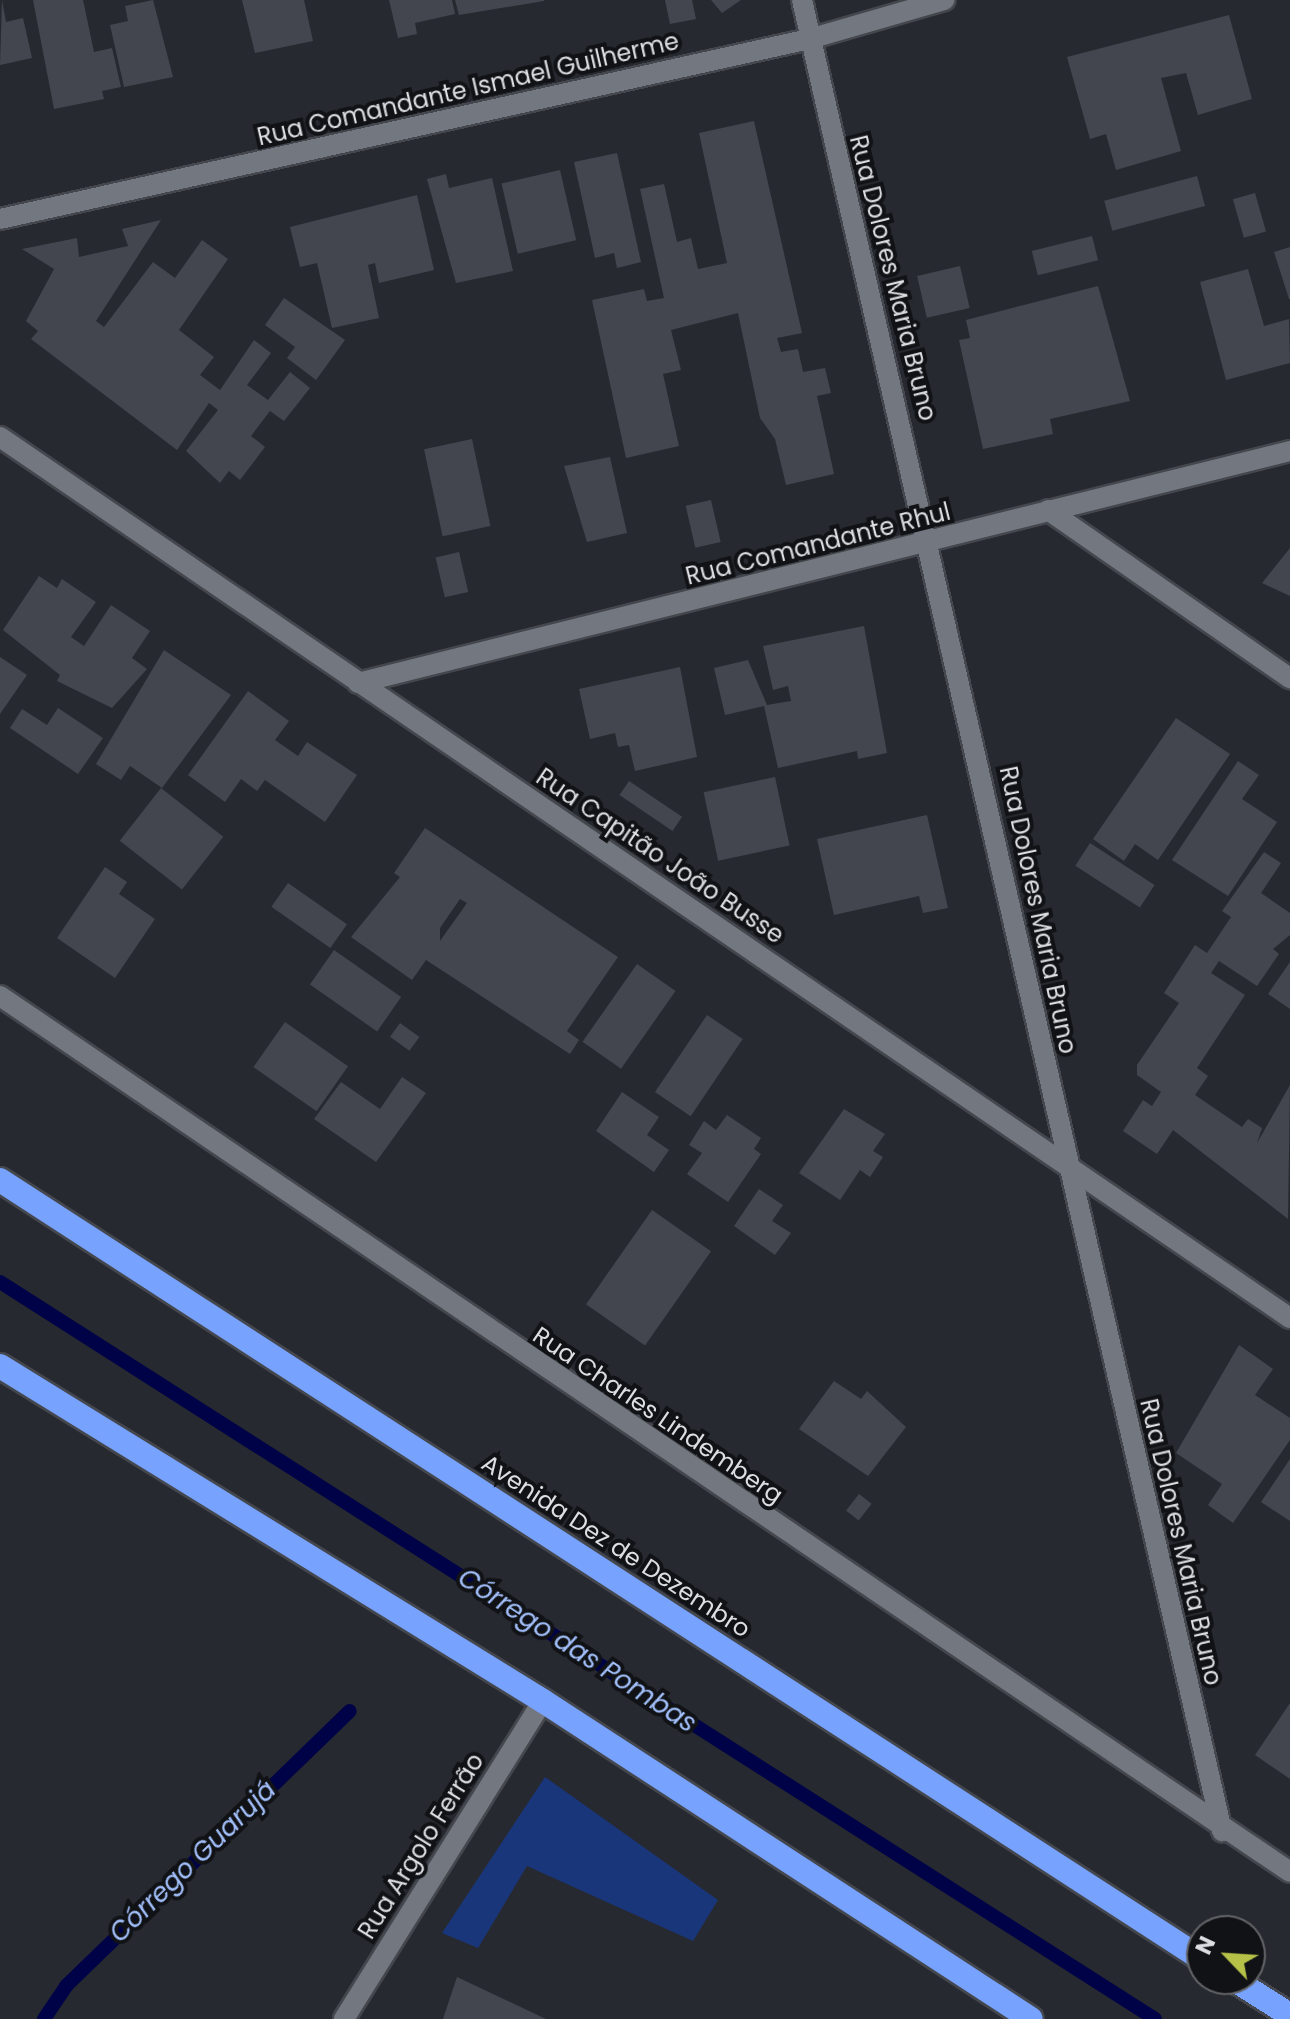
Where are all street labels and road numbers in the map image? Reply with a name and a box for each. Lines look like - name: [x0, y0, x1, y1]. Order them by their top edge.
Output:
- street label: Rua Comandante Ismael Guilherme: [254, 26, 682, 152]
- street label: Rua Dolores Maria Bruno: [844, 132, 942, 424]
- street label: Rua Comandante Rhul: [683, 497, 953, 591]
- street label: Rua Capitão João Busse: [531, 762, 789, 950]
- street label: Rua Dolores Maria Bruno: [993, 764, 1083, 1056]
- street label: Rua Charles Lindemberg: [528, 1321, 788, 1509]
- street label: Rua Dolores Maria Bruno: [1134, 1396, 1228, 1688]
- street label: Avenida Dez de Dezembro: [476, 1448, 756, 1644]
- street label: Rua Argolo Ferrão: [352, 1748, 490, 1944]

